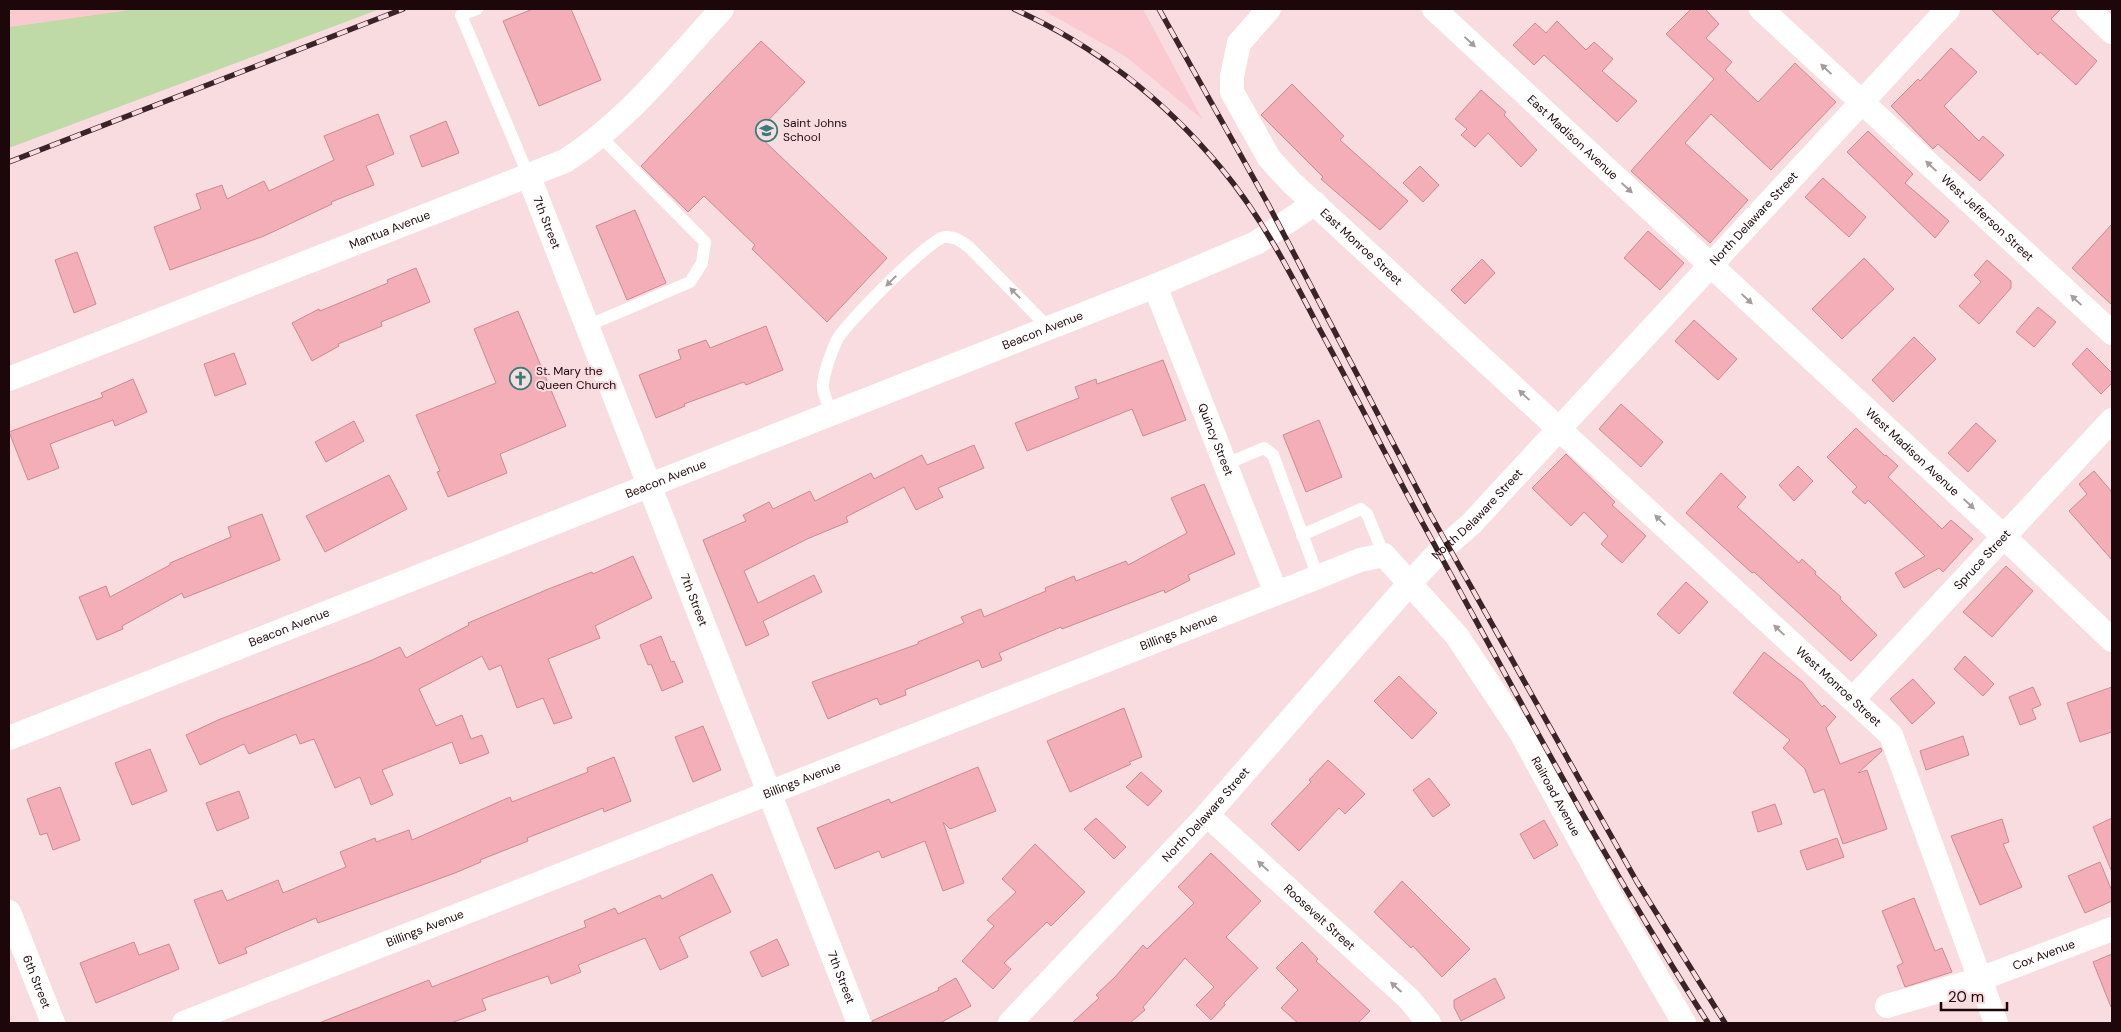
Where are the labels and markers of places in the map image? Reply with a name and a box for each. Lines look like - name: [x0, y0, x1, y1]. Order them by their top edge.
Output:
- place label: Saint Johns School: [783, 115, 847, 145]
- school or university icon: Saint Johns School: [755, 118, 779, 142]
- place label: St. Mary the Queen Church: [536, 363, 616, 393]
- church icon: St. Mary the Queen Church: [508, 366, 532, 390]

